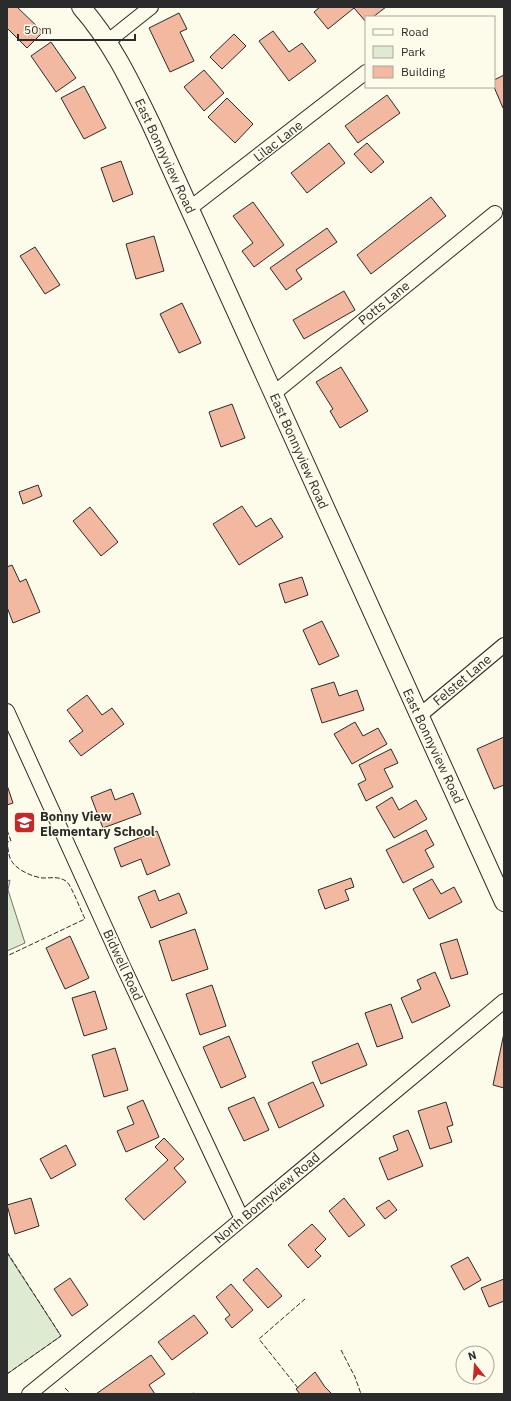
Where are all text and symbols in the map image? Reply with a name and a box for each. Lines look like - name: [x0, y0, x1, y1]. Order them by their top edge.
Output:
- scale bar: [18, 16, 135, 42]
- legend: [365, 16, 495, 88]
- text: 50 m: [24, 22, 52, 37]
- text: Road: [401, 24, 429, 39]
- text: Park: [401, 44, 426, 59]
- text: Building: [401, 64, 446, 79]
- street label: East Bonnyview Road: [131, 96, 199, 216]
- street label: Lilac Lane: [250, 117, 306, 165]
- street label: Potts Lane: [355, 277, 413, 329]
- street label: East Bonnyview Road: [266, 390, 332, 512]
- street label: Felstet Lane: [429, 651, 495, 709]
- street label: East Bonnyview Road: [399, 686, 467, 806]
- place label: Bonny View Elementary School: [40, 808, 155, 840]
- school or university icon: Bonny View Elementary School: [11, 810, 37, 836]
- street label: Bidwell Road: [99, 927, 147, 1003]
- street label: North Bonnyview Road: [211, 1149, 323, 1247]
- north arrow: [455, 1345, 495, 1385]
- text: N: [466, 1348, 478, 1363]

